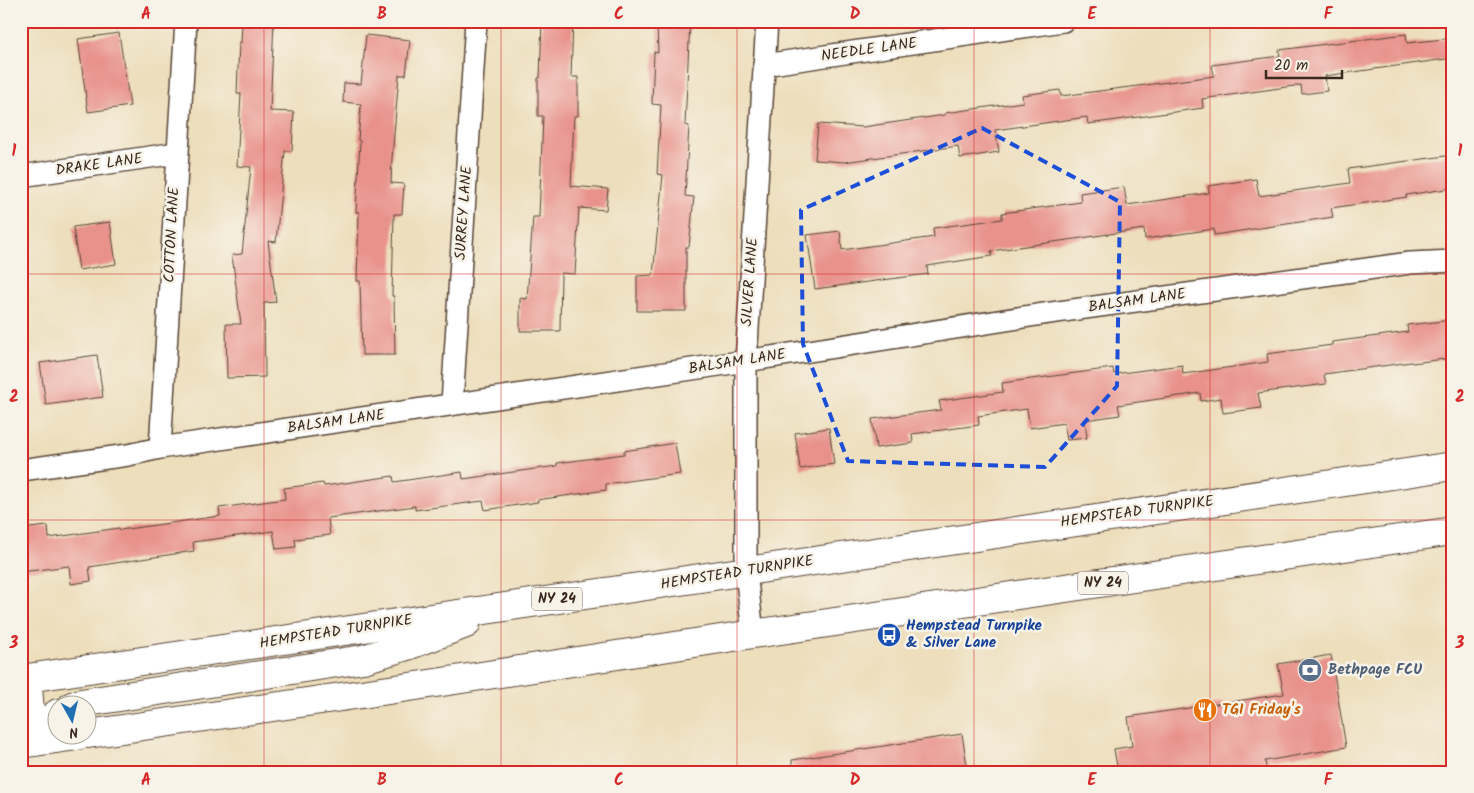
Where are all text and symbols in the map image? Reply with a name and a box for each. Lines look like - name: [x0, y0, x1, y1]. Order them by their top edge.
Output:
- text: A: [141, 2, 151, 27]
- text: B: [377, 2, 387, 27]
- text: C: [614, 2, 624, 27]
- text: D: [850, 2, 861, 27]
- text: E: [1088, 2, 1098, 27]
- text: F: [1324, 2, 1334, 27]
- street label: NEEDLE LANE: [819, 31, 920, 69]
- scale bar: [1266, 48, 1343, 80]
- text: 20 m: [1274, 54, 1308, 78]
- text: 1: [12, 139, 17, 164]
- text: 1: [1458, 139, 1463, 164]
- street label: DRAKE LANE: [54, 147, 145, 183]
- street label: SURREY LANE: [449, 164, 479, 261]
- street label: COTTON LANE: [158, 185, 187, 283]
- street label: SILVER LANE: [735, 236, 765, 327]
- street label: BALSAM LANE: [1087, 282, 1188, 320]
- street label: BALSAM LANE: [687, 342, 789, 382]
- text: 2: [9, 385, 19, 410]
- text: 2: [1455, 385, 1465, 410]
- street label: BALSAM LANE: [286, 403, 387, 441]
- street label: HEMPSTEAD TURNPIKE: [1059, 489, 1216, 535]
- street label: HEMPSTEAD TURNPIKE: [659, 549, 816, 597]
- road number: NY 24: [1078, 572, 1128, 594]
- road number: NY 24: [532, 588, 582, 610]
- street label: HEMPSTEAD TURNPIKE: [258, 608, 415, 656]
- place label: Hempstead Turnpike & Silver Lane: [906, 614, 1043, 655]
- bus stop icon: Hempstead Turnpike & Silver Lane: [876, 622, 902, 648]
- text: 3: [9, 631, 19, 656]
- text: 3: [1455, 631, 1465, 656]
- bank icon: Bethpage FCU: [1297, 657, 1323, 683]
- place label: Bethpage FCU: [1328, 658, 1422, 682]
- north arrow: [48, 696, 98, 746]
- restaurant icon: TGI Friday's: [1192, 697, 1218, 723]
- place label: TGI Friday's: [1222, 698, 1301, 722]
- text: N: [68, 720, 80, 743]
- text: A: [141, 768, 151, 793]
- text: B: [377, 768, 387, 793]
- text: C: [614, 768, 624, 793]
- text: D: [850, 768, 861, 793]
- text: E: [1088, 768, 1098, 793]
- text: F: [1324, 768, 1334, 793]

